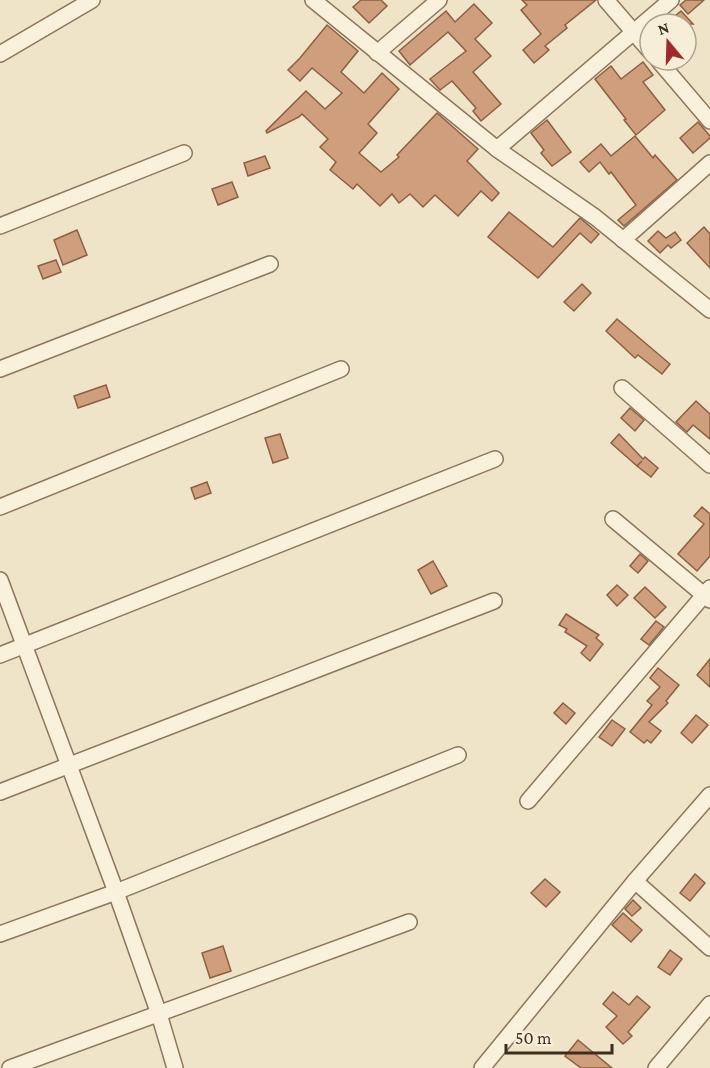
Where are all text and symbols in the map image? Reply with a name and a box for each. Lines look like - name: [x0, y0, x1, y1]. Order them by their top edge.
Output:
- north arrow: [638, 12, 698, 72]
- text: N: [655, 18, 671, 38]
- scale bar: [506, 1017, 612, 1055]
- text: 50 m: [515, 1028, 552, 1048]

